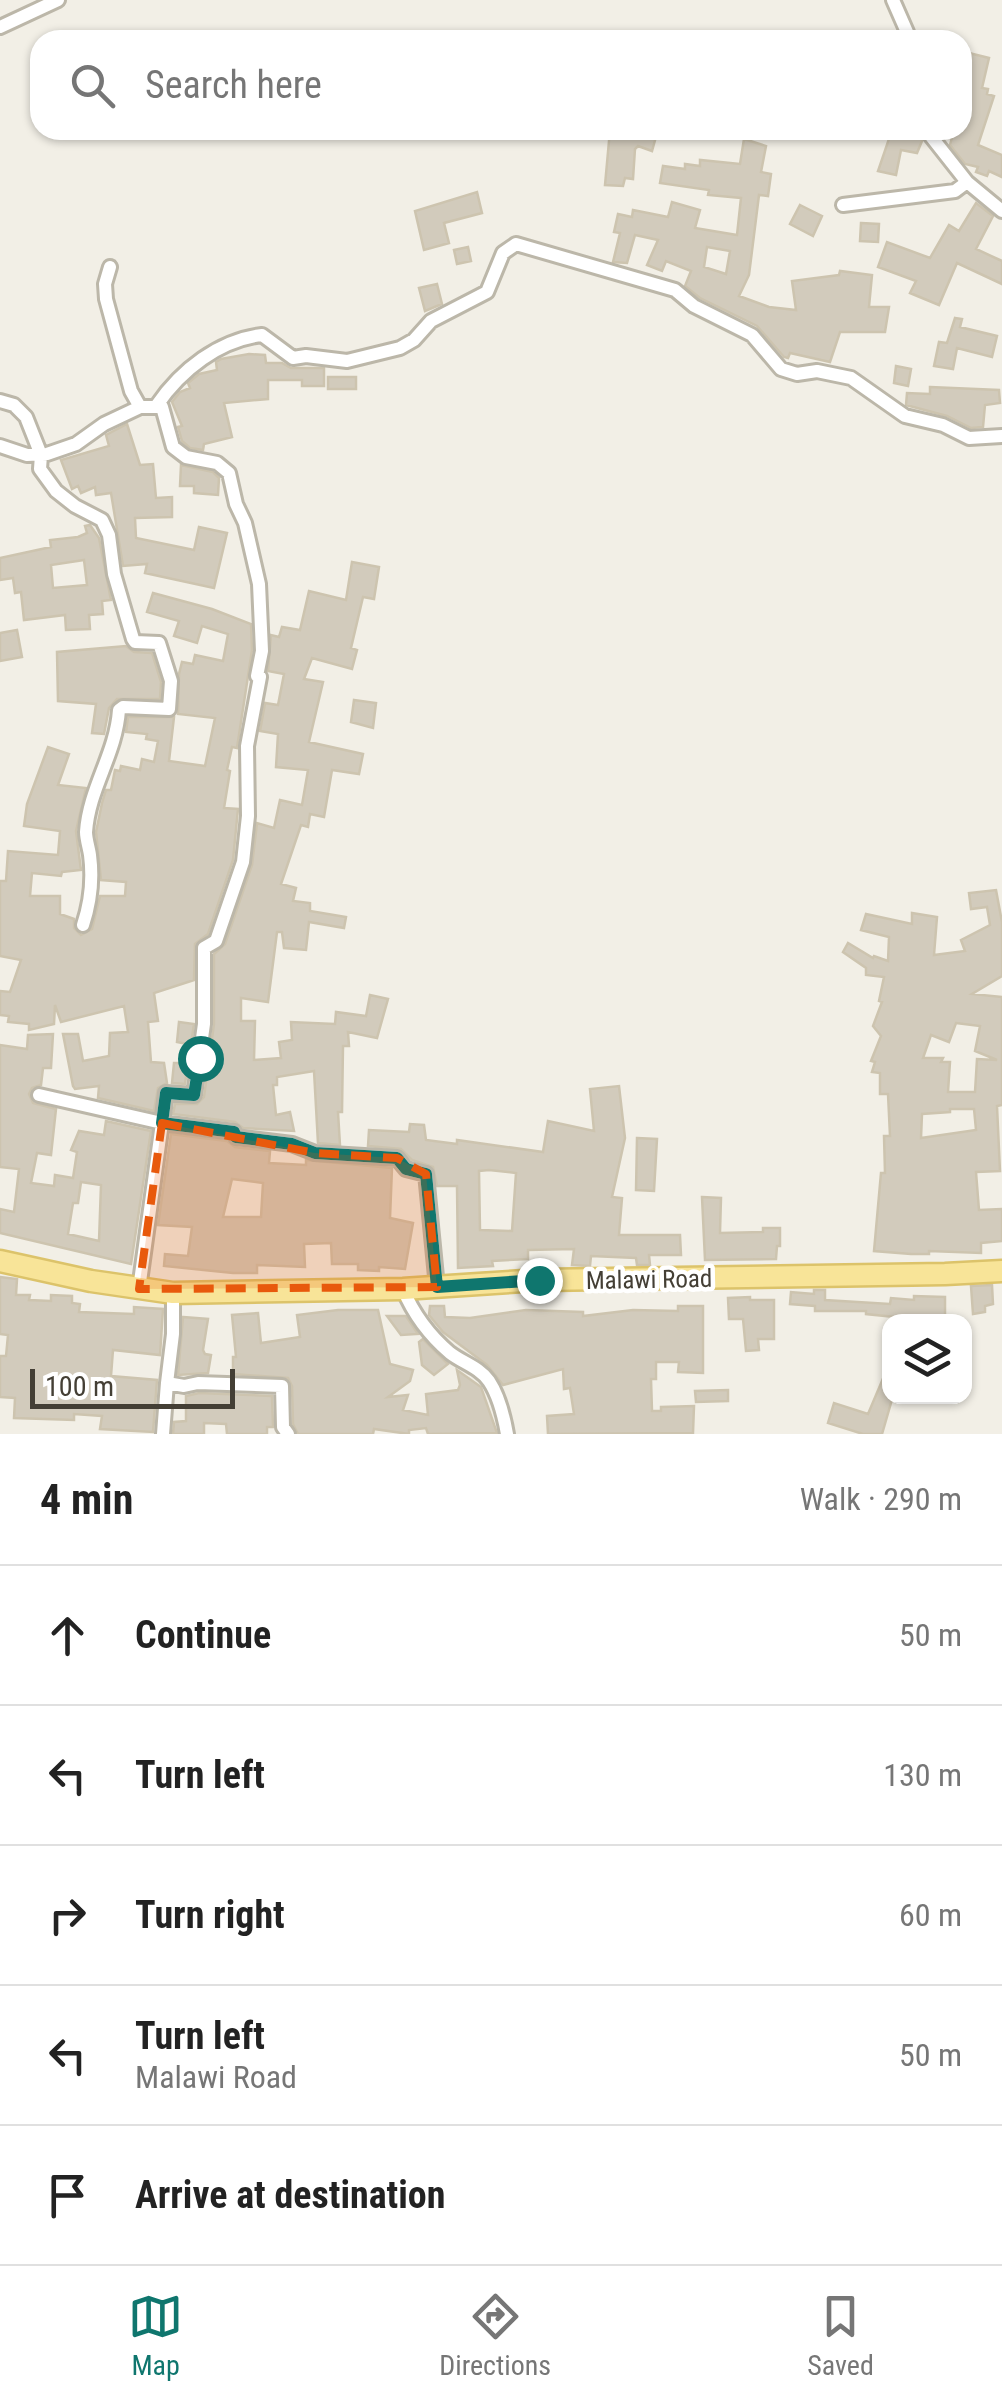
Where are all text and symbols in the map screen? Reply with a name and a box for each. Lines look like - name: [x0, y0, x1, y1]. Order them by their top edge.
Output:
- search box: [30, 30, 972, 140]
- icon: search: [65, 58, 120, 113]
- text: Search here: [145, 63, 322, 107]
- route start: [178, 1036, 224, 1082]
- route end: [517, 1258, 563, 1304]
- street label: Malawi Road: [586, 1264, 713, 1295]
- map controls: [882, 1314, 972, 1404]
- button: layers: [882, 1314, 972, 1404]
- scale bar: [30, 1364, 235, 1408]
- text: 100 m: [45, 1370, 114, 1403]
- text: 4 min: [40, 1475, 133, 1524]
- text: Walk · 290 m: [800, 1480, 962, 1518]
- icon: ahead: [40, 1608, 95, 1663]
- text: Continue: [135, 1613, 271, 1657]
- text: 50 m: [899, 1616, 962, 1654]
- icon: left: [40, 1748, 95, 1803]
- text: Turn left: [135, 1753, 265, 1797]
- text: 130 m: [883, 1756, 962, 1794]
- icon: right: [40, 1888, 95, 1943]
- text: Turn right: [135, 1893, 285, 1937]
- text: 60 m: [899, 1896, 962, 1934]
- text: Turn left: [135, 2014, 265, 2058]
- icon: left: [40, 2028, 95, 2083]
- text: 50 m: [899, 2036, 962, 2074]
- text: Malawi Road: [135, 2058, 297, 2096]
- icon: arrive: [40, 2168, 95, 2223]
- text: Arrive at destination: [135, 2173, 445, 2217]
- tab: Map: [128, 2289, 183, 2382]
- tab: Directions: [439, 2289, 551, 2382]
- tab: Saved: [807, 2289, 874, 2382]

